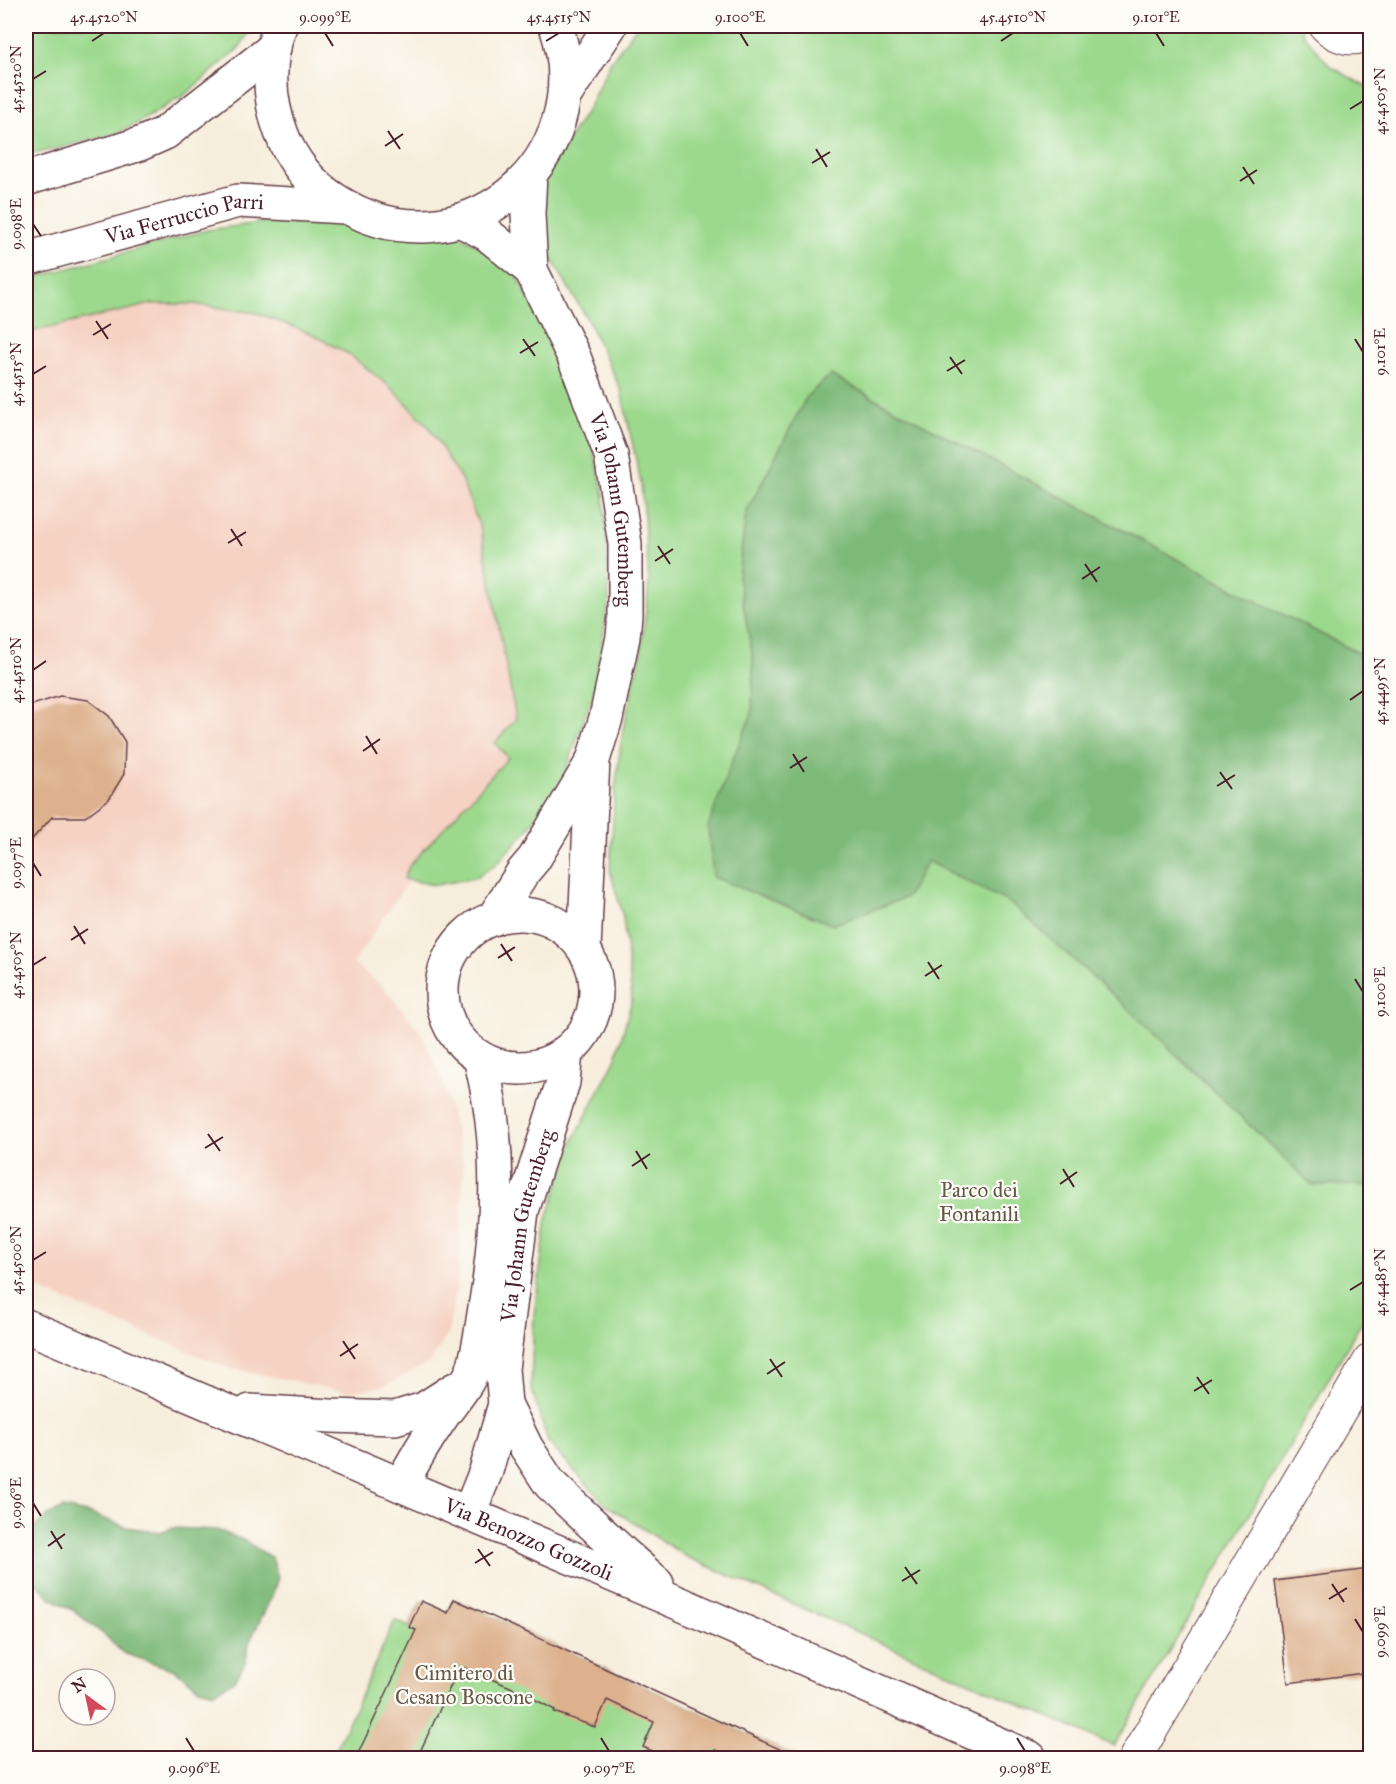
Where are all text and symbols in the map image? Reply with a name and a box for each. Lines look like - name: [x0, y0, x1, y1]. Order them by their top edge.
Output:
- text: 45.4520°N: [70, 8, 138, 26]
- text: 9.099°E: [299, 8, 351, 26]
- text: 45.4515°N: [527, 8, 592, 26]
- text: 9.100°E: [715, 8, 766, 26]
- text: 45.4510°N: [980, 8, 1046, 26]
- text: 9.101°E: [1132, 8, 1180, 26]
- text: 45.4520°N: [7, 45, 25, 113]
- text: 45.4505°N: [1371, 67, 1389, 135]
- street label: Via Ferruccio Parri: [101, 188, 265, 250]
- text: 9.098°E: [7, 198, 25, 250]
- text: 9.101°E: [1371, 328, 1389, 376]
- text: 45.4515°N: [7, 341, 25, 406]
- street label: Via Johann Gutemberg: [583, 408, 638, 607]
- text: 45.4510°N: [7, 637, 25, 703]
- text: 45.4495°N: [1371, 657, 1389, 725]
- text: 9.097°E: [7, 837, 25, 889]
- text: 45.4505°N: [7, 931, 25, 999]
- text: 9.100°E: [1371, 966, 1389, 1017]
- street label: Via Johann Gutemberg: [495, 1126, 560, 1325]
- park label: Parco dei Fontanili: [939, 1177, 1019, 1227]
- text: 45.4500°N: [7, 1225, 25, 1295]
- text: 45.4485°N: [1371, 1248, 1389, 1316]
- text: 9.096°E: [7, 1477, 25, 1529]
- street label: Via Benozzo Gozzoli: [439, 1492, 617, 1587]
- text: 9.099°E: [1371, 1606, 1389, 1658]
- park label: Cimitero di Cesano Boscone: [395, 1660, 533, 1710]
- north arrow: [57, 1667, 117, 1727]
- text: N: [68, 1673, 90, 1697]
- text: 9.096°E: [168, 1759, 220, 1777]
- text: 9.097°E: [583, 1759, 635, 1777]
- text: 9.098°E: [999, 1759, 1051, 1777]

